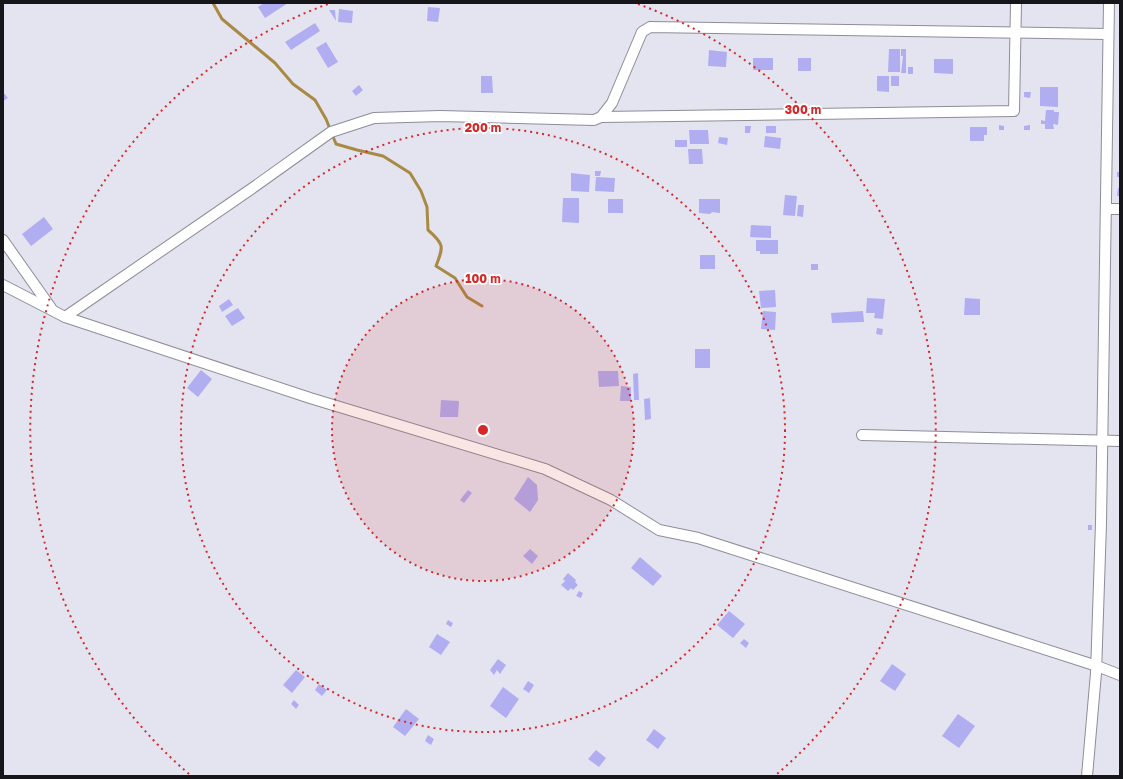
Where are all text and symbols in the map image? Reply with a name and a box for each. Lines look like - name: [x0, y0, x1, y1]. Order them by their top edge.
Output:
- text: 300 m: [785, 102, 821, 117]
- text: 200 m: [465, 120, 501, 135]
- text: 100 m: [465, 271, 501, 286]
- centre of rings: [476, 423, 490, 437]

